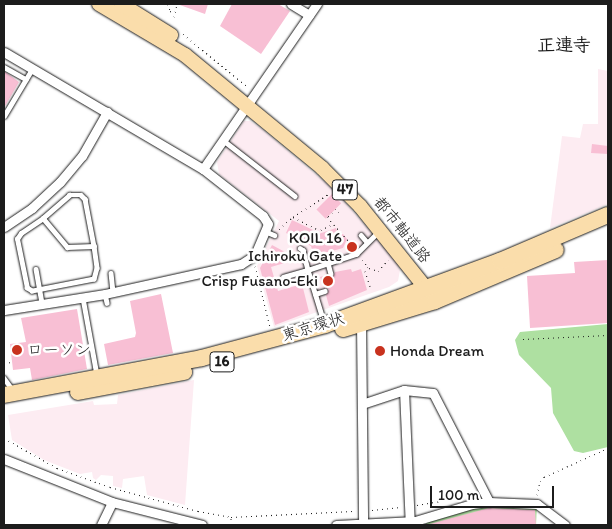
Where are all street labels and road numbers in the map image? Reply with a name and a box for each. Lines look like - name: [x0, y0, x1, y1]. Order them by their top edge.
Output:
- road number: 47: [331, 178, 359, 202]
- street label: 都市軸道路: [369, 193, 435, 267]
- street label: 東京環状: [280, 308, 346, 346]
- road number: 16: [210, 350, 234, 374]

